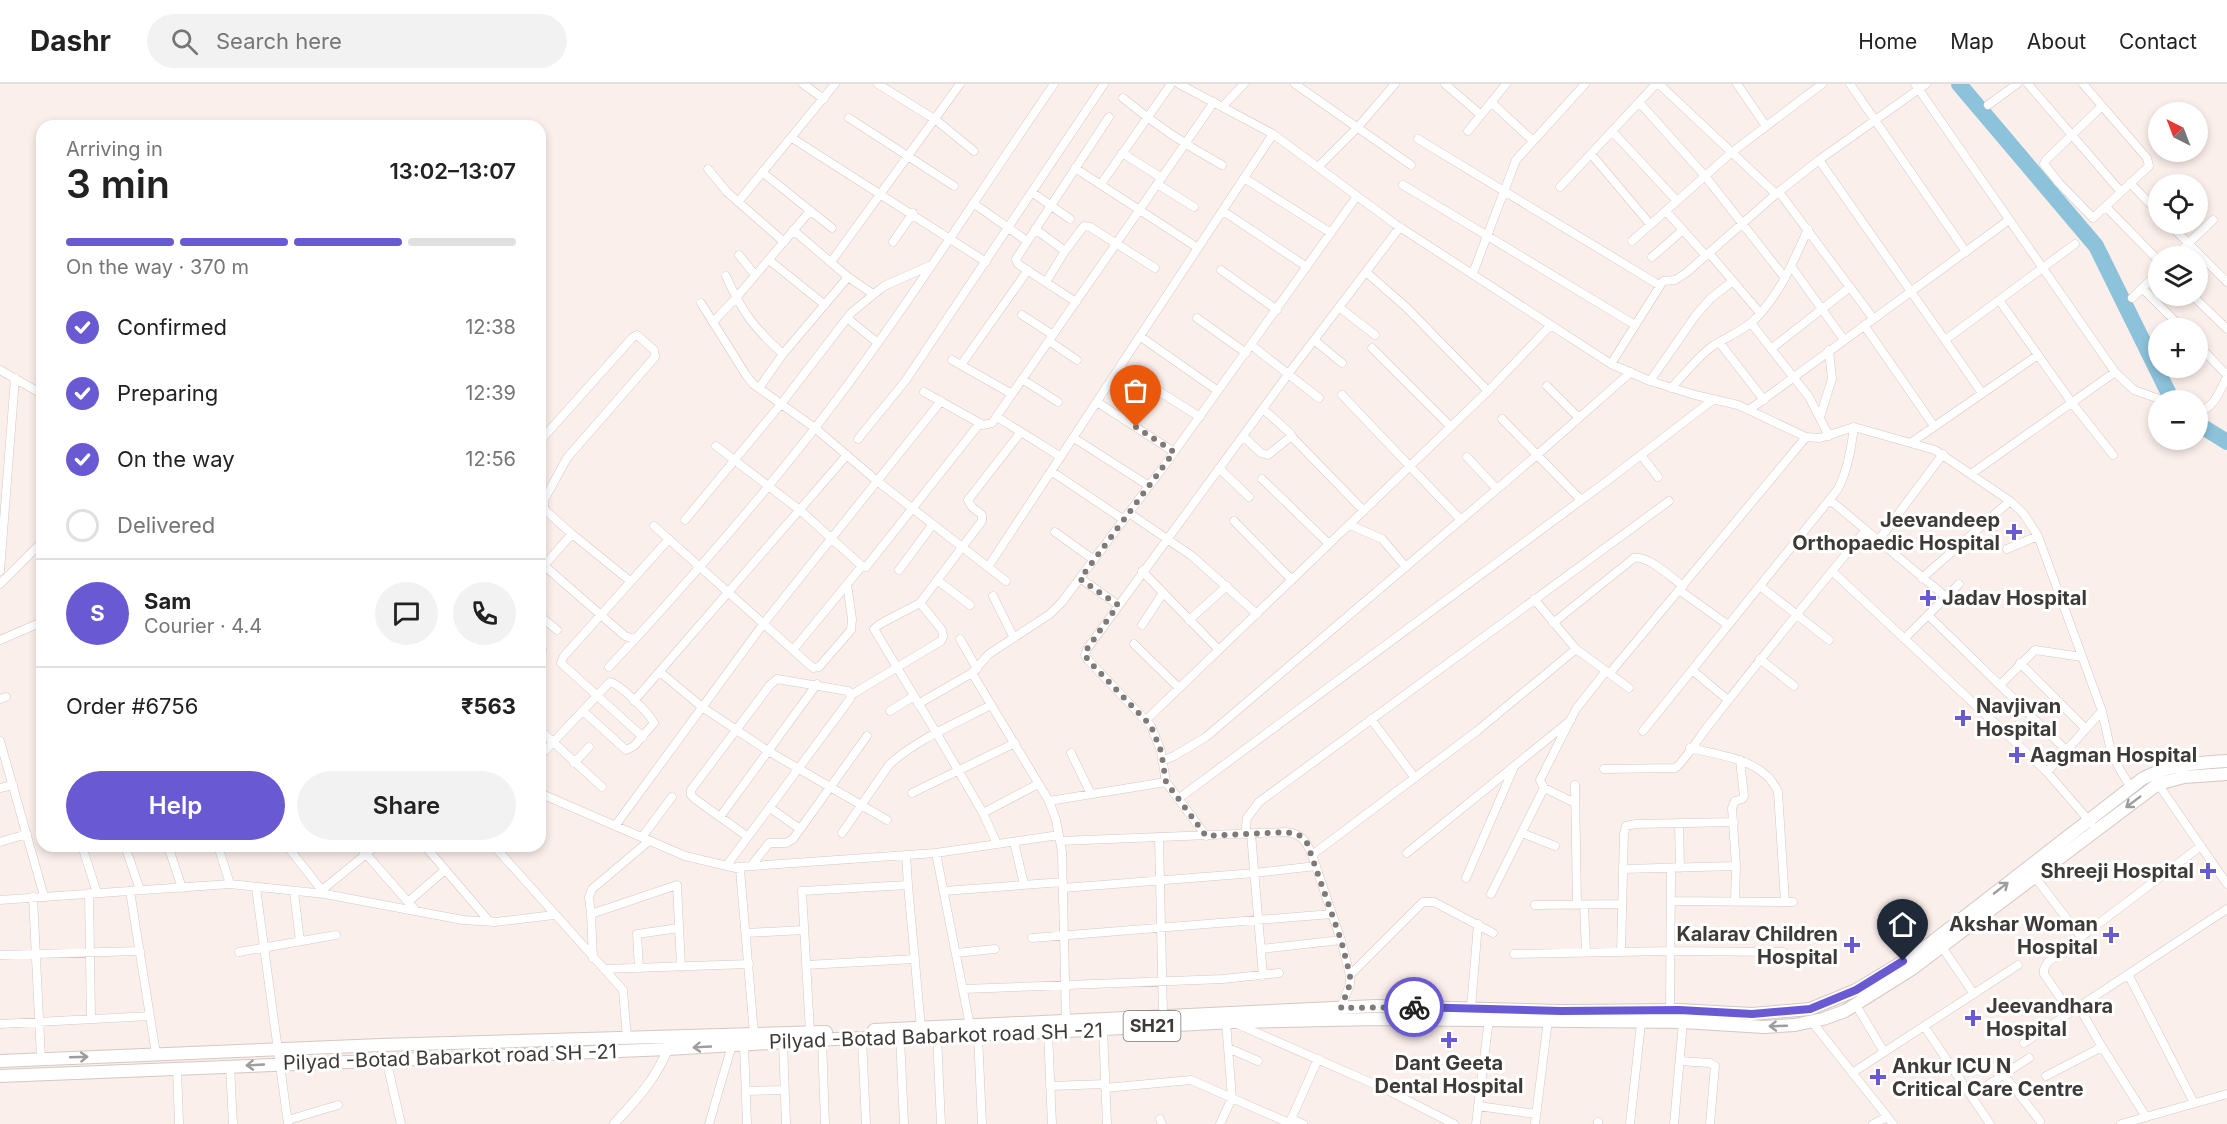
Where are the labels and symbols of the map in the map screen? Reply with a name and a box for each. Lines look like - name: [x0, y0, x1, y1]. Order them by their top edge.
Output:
- north arrow: [2148, 102, 2208, 162]
- pin: [1110, 365, 1161, 427]
- place label: Jeevandeep Orthopaedic Hospital: [1792, 508, 2000, 555]
- marker: Jeevandeep Orthopaedic Hospital: [2005, 523, 2023, 541]
- place label: Jadav Hospital: [1942, 586, 2087, 610]
- marker: Jadav Hospital: [1919, 589, 1937, 607]
- place label: Navjivan Hospital: [1976, 694, 2061, 741]
- marker: Navjivan Hospital: [1954, 709, 1972, 727]
- place label: Aagman Hospital: [2030, 743, 2197, 767]
- marker: Aagman Hospital: [2008, 746, 2026, 764]
- one-way arrow: [2126, 796, 2142, 808]
- place label: Shreeji Hospital: [2041, 859, 2194, 883]
- marker: Shreeji Hospital: [2199, 862, 2217, 880]
- one-way arrow: [1992, 882, 2008, 895]
- pin: [1877, 899, 1928, 961]
- place label: Akshar Woman Hospital: [1949, 912, 2098, 959]
- place label: Kalarav Children Hospital: [1676, 922, 1838, 969]
- marker: Akshar Woman Hospital: [2102, 926, 2120, 944]
- marker: Kalarav Children Hospital: [1843, 936, 1861, 954]
- courier: [1384, 977, 1444, 1037]
- place label: Jeevandhara Hospital: [1986, 994, 2113, 1041]
- marker: Jeevandhara Hospital: [1964, 1009, 1982, 1027]
- road number: SH21: [1124, 1011, 1180, 1041]
- street label: Pilyad -Botad Babarkot road SH -21: [769, 1018, 1103, 1054]
- one-way arrow: [1768, 1020, 1788, 1032]
- marker: Dant Geeta Dental Hospital: [1440, 1031, 1458, 1049]
- street label: Pilyad -Botad Babarkot road SH -21: [283, 1039, 617, 1075]
- one-way arrow: [692, 1042, 712, 1053]
- place label: Dant Geeta Dental Hospital: [1375, 1051, 1523, 1098]
- one-way arrow: [69, 1052, 89, 1063]
- place label: Ankur ICU N Critical Care Centre: [1892, 1054, 2084, 1101]
- one-way arrow: [245, 1059, 265, 1070]
- marker: Ankur ICU N Critical Care Centre: [1869, 1068, 1887, 1086]

